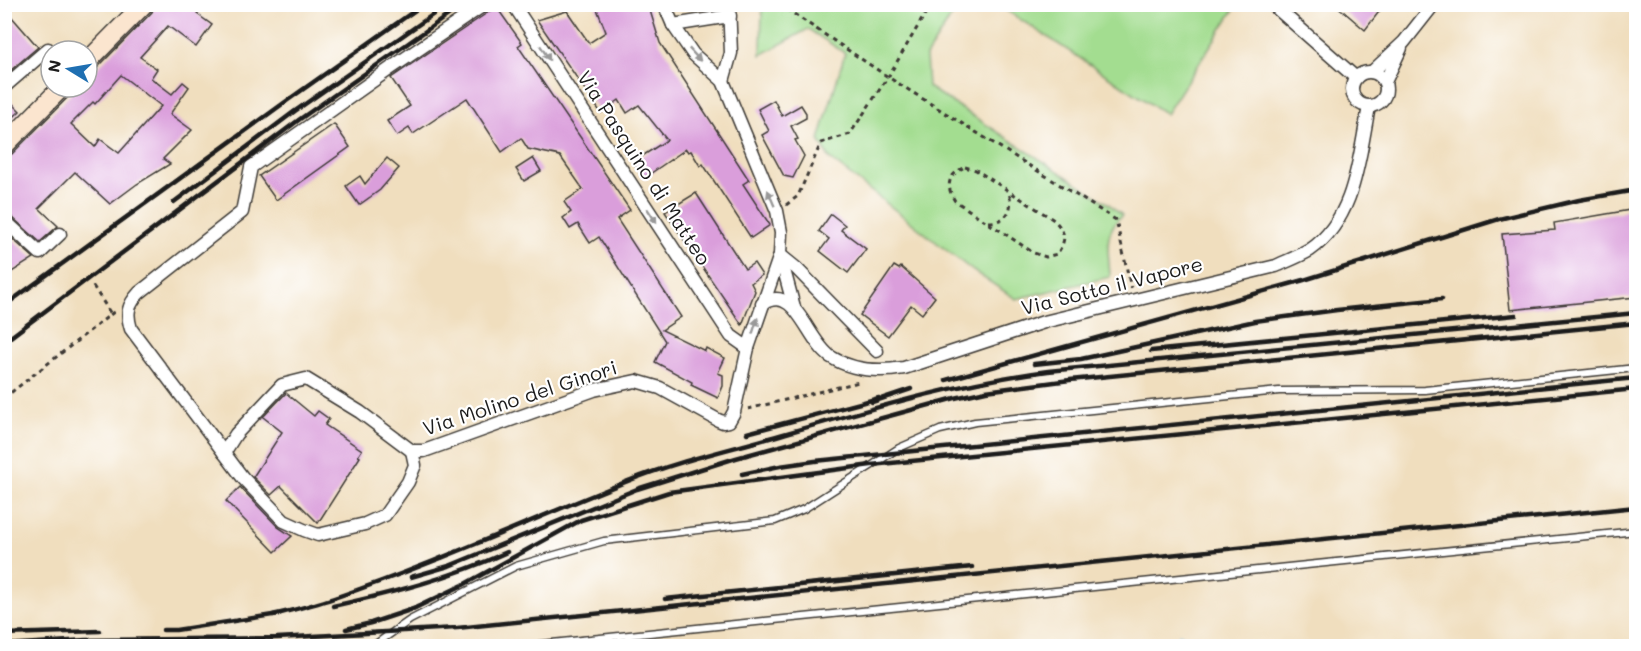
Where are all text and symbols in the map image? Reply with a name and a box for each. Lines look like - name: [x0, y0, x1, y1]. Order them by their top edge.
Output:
- north arrow: [39, 39, 99, 99]
- one-way arrow: [539, 45, 551, 61]
- one-way arrow: [688, 48, 702, 63]
- text: N: [42, 58, 65, 74]
- street label: Via Pasquino di Matteo: [572, 65, 718, 270]
- one-way arrow: [766, 189, 775, 207]
- one-way arrow: [647, 208, 658, 224]
- street label: Via Sotto il Vapore: [1018, 250, 1205, 320]
- one-way arrow: [751, 317, 760, 335]
- street label: Via Molino del Ginori: [419, 353, 620, 441]

